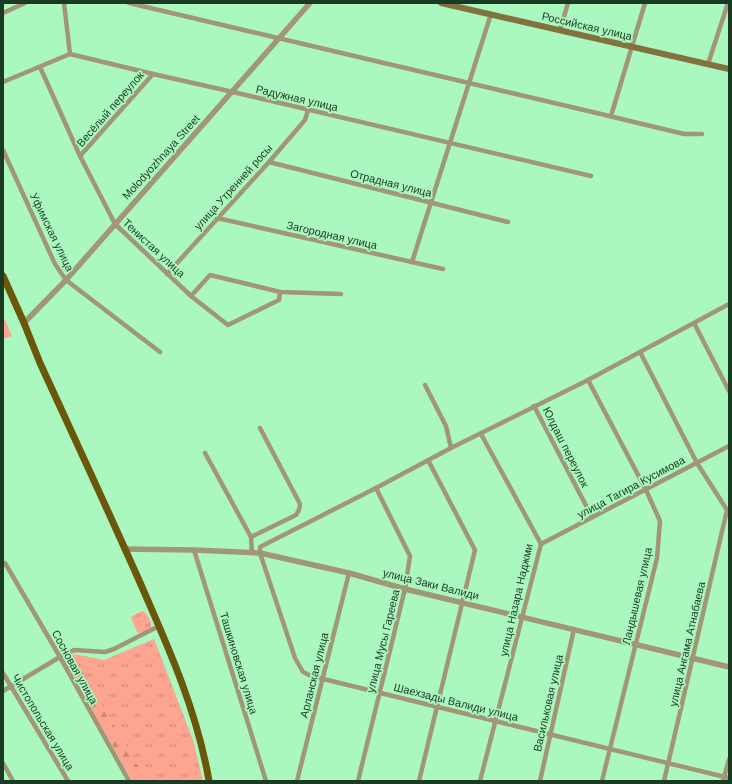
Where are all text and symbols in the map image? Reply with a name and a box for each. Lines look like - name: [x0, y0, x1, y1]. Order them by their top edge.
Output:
- street label: Российская улица: [541, 10, 634, 42]
- street label: Весёлый переулок: [74, 69, 146, 149]
- street label: Радужная улица: [255, 83, 340, 113]
- street label: Molodyozhnaya Street: [120, 112, 202, 202]
- street label: улица Утренней росы: [192, 142, 275, 232]
- street label: Отрадная улица: [349, 167, 434, 199]
- street label: Уфимская улица: [28, 191, 77, 274]
- street label: Тенистая улица: [121, 216, 188, 280]
- street label: Загородная улица: [286, 219, 379, 251]
- street label: Юлдаш переулок: [541, 405, 591, 489]
- street label: улица Тагира Кусимова: [575, 453, 688, 520]
- street label: улица Назара Наджми: [497, 543, 535, 657]
- street label: Ландышевая улица: [620, 545, 654, 646]
- street label: улица Заки Валиди: [382, 566, 480, 602]
- street label: улица Ангама Атнабаева: [667, 580, 707, 708]
- street label: улица Мусы Гареева: [364, 587, 402, 694]
- street label: Ташкиновская улица: [218, 611, 260, 716]
- street label: Сосновая улица: [50, 628, 101, 707]
- street label: Арланская улица: [298, 630, 331, 719]
- street label: Васильковая улица: [531, 652, 565, 753]
- street label: Чистопольская улица: [10, 672, 77, 773]
- street label: Шаехзады Валиди улица: [393, 681, 520, 724]

